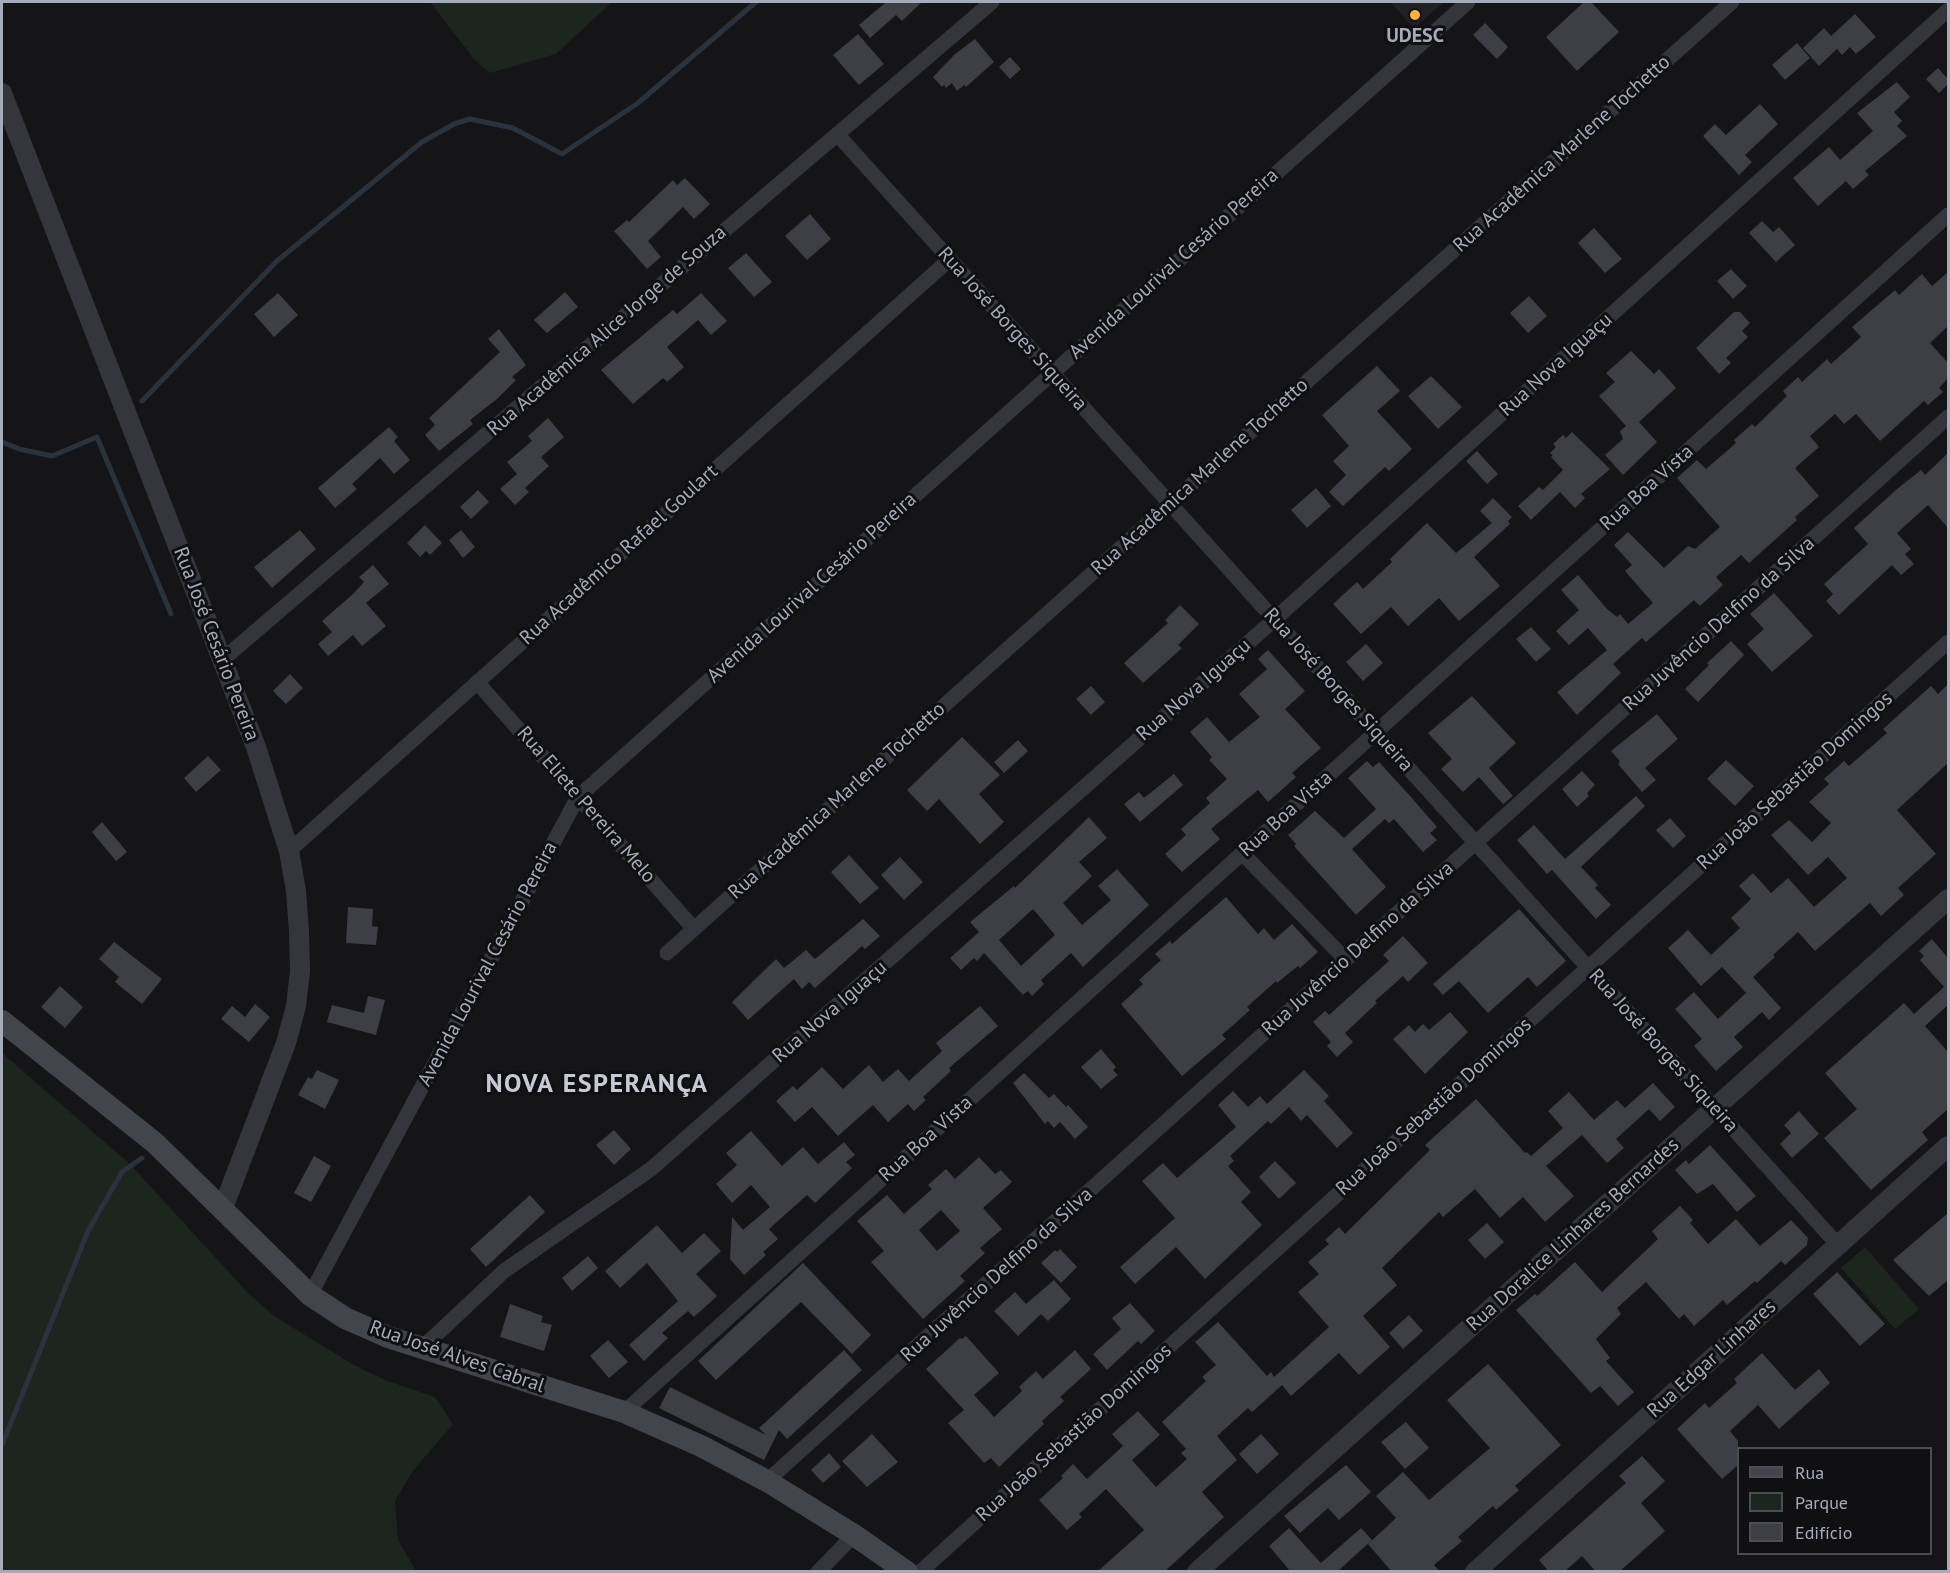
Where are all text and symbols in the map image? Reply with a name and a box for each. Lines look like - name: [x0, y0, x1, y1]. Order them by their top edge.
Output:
- marker: UDESC: [1408, 8, 1422, 22]
- place label: UDESC: [1386, 24, 1444, 48]
- street label: Rua Acadêmica Marlene Tochetto: [1449, 50, 1675, 258]
- street label: Avenida Lourival Cesário Pereira: [1064, 164, 1284, 364]
- street label: Rua Acadêmica Alice Jorge de Souza: [483, 221, 731, 441]
- street label: Rua José Borges Siqueira: [932, 242, 1092, 416]
- street label: Rua Nova Iguaçu: [1495, 308, 1617, 422]
- street label: Rua Acadêmica Marlene Tochetto: [1087, 373, 1313, 581]
- street label: Rua Boa Vista: [1595, 440, 1699, 536]
- street label: Rua Acadêmico Rafael Goulart: [515, 460, 723, 650]
- street label: Avenida Lourival Cesário Pereira: [702, 488, 922, 688]
- street label: Rua Juvêncio Delfino da Silva: [1618, 532, 1820, 716]
- street label: Rua José Cesário Pereira: [168, 544, 264, 744]
- street label: Rua José Borges Siqueira: [1258, 603, 1418, 777]
- street label: Rua Nova Iguaçu: [1132, 634, 1256, 746]
- street label: Rua João Sebastião Domingos: [1692, 687, 1898, 875]
- street label: Rua Acadêmica Marlene Tochetto: [724, 697, 950, 905]
- street label: Rua Eliete Pereira Melo: [512, 722, 660, 888]
- street label: Rua Boa Vista: [1234, 766, 1338, 862]
- street label: Avenida Lourival Cesário Pereira: [413, 838, 563, 1090]
- street label: Rua Juvêncio Delfino da Silva: [1257, 857, 1459, 1041]
- street label: Rua Nova Iguaçu: [768, 956, 892, 1068]
- street label: Rua José Borges Siqueira: [1583, 964, 1743, 1138]
- street label: Rua João Sebastião Domingos: [1331, 1013, 1537, 1201]
- district label: NOVA ESPERANÇA: [485, 1069, 709, 1101]
- street label: Rua Boa Vista: [874, 1091, 978, 1187]
- street label: Rua Doralice Linhares Bernardes: [1462, 1133, 1684, 1337]
- street label: Rua Juvêncio Delfino da Silva: [896, 1183, 1098, 1367]
- street label: Rua Edgar Linhares: [1643, 1295, 1781, 1423]
- street label: Rua José Alves Cabral: [366, 1316, 548, 1398]
- street label: Rua João Sebastião Domingos: [971, 1339, 1177, 1527]
- legend: [1737, 1447, 1932, 1555]
- text: Rua: [1795, 1461, 1824, 1484]
- text: Parque: [1795, 1491, 1848, 1514]
- text: Edifício: [1795, 1521, 1852, 1544]

